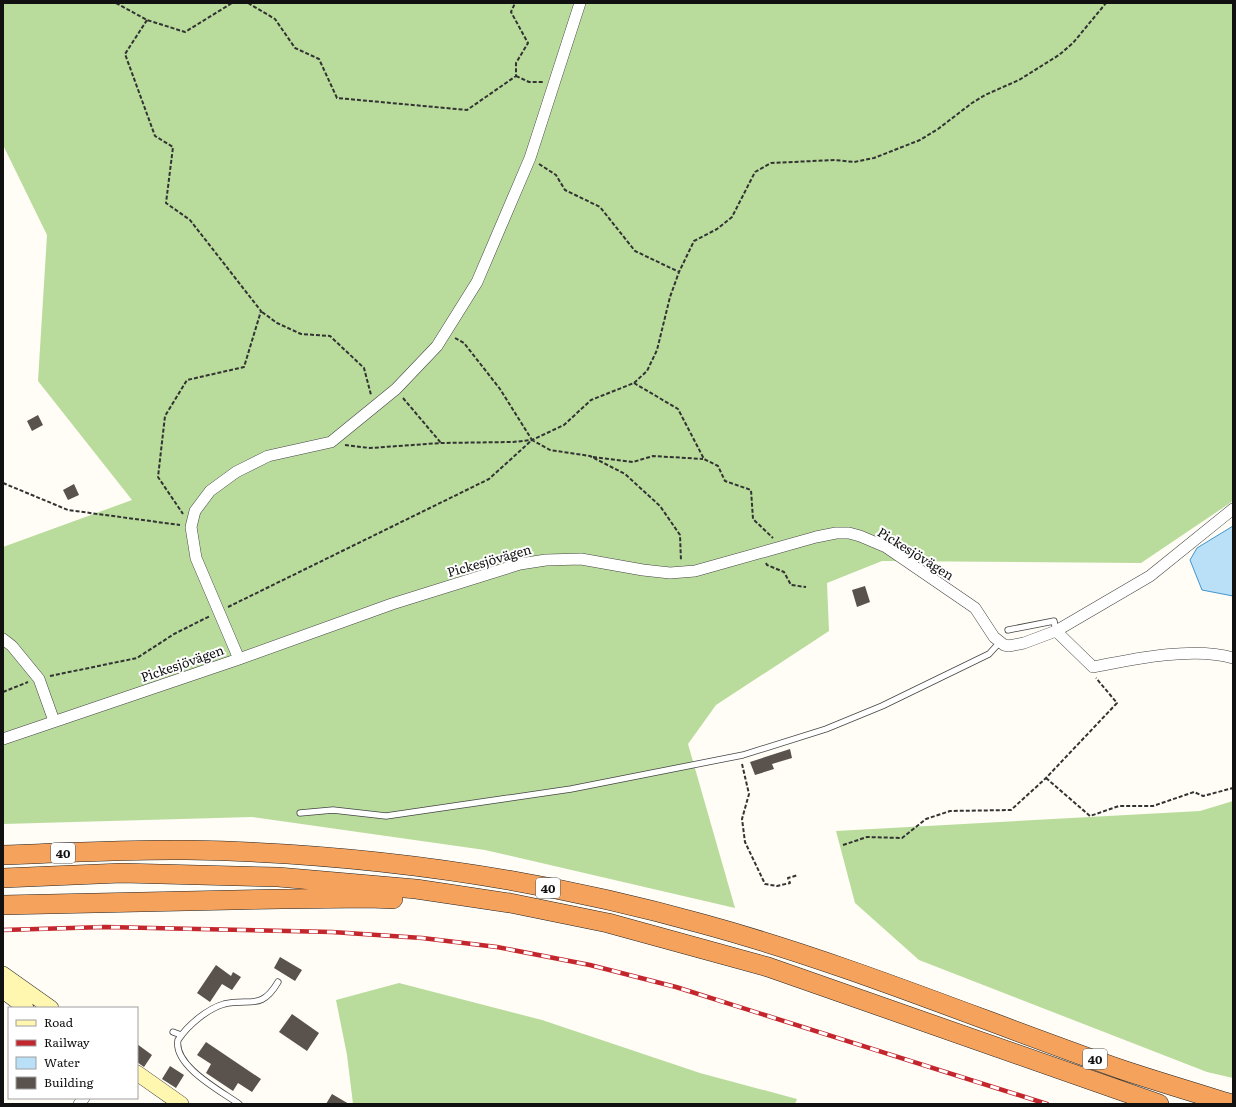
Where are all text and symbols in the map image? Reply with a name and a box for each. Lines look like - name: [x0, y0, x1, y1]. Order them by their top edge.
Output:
- street label: Pickesjövägen: [874, 522, 958, 584]
- street label: Pickesjövägen: [445, 539, 534, 581]
- street label: Pickesjövägen: [138, 640, 227, 686]
- road number: 40: [51, 843, 75, 863]
- road number: 40: [536, 878, 560, 898]
- legend: [8, 1007, 138, 1099]
- text: Road: [44, 1013, 74, 1031]
- text: Railway: [44, 1033, 90, 1051]
- road number: 40: [1083, 1049, 1107, 1069]
- text: Water: [44, 1053, 80, 1071]
- text: Building: [44, 1073, 94, 1091]

